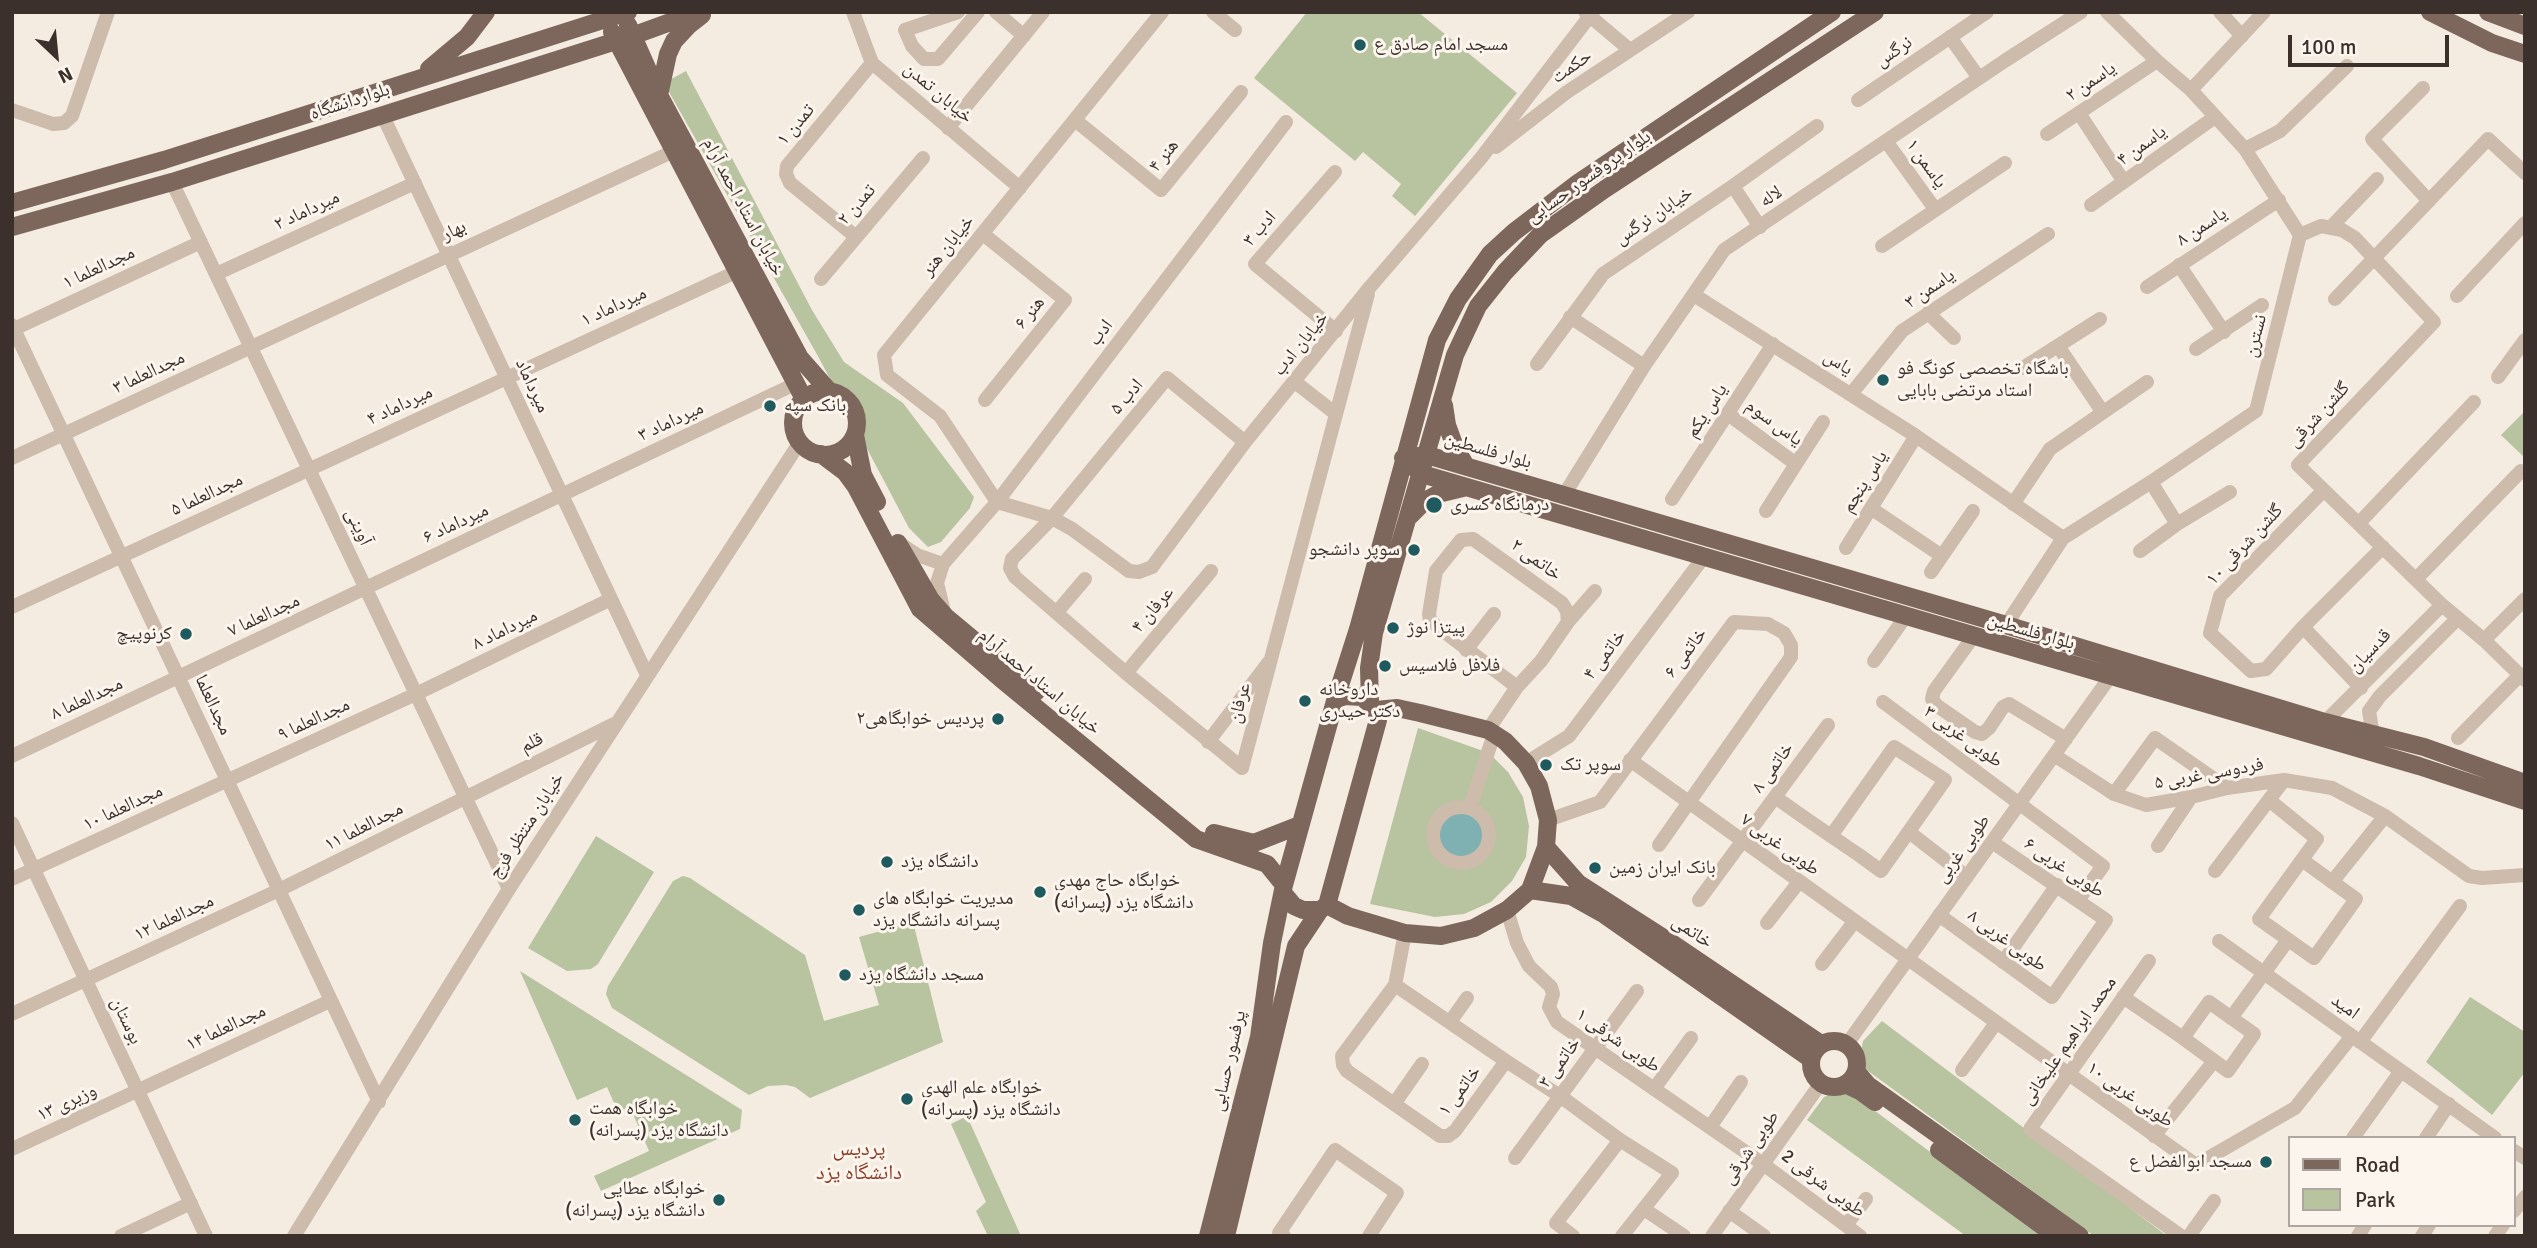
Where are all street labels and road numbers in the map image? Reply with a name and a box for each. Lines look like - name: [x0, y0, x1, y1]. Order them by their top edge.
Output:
- street label: نرگس: [1871, 31, 1917, 73]
- street label: حکمت: [1547, 45, 1597, 89]
- street label: خیابان تمدن: [899, 57, 977, 129]
- street label: یاسمن ۲: [2062, 57, 2120, 107]
- street label: بلواردانشگاه: [307, 78, 393, 126]
- street label: تمدن ۱: [772, 100, 820, 150]
- street label: یاسمن ۴: [2113, 120, 2171, 172]
- street label: بلوار پروفسور حسابی: [1522, 126, 1656, 228]
- street label: خیابان استاد احمد آرام: [697, 134, 789, 280]
- street label: هنر ۴: [1144, 135, 1184, 177]
- street label: یاسمن ۱: [1900, 135, 1952, 193]
- street label: تمدن ۲: [833, 180, 881, 230]
- street label: لاله: [1755, 181, 1787, 213]
- street label: خیابان نرگس: [1611, 182, 1697, 250]
- street label: میرداماد ۲: [271, 186, 343, 236]
- street label: یاسمن ۸: [2173, 202, 2231, 252]
- street label: ادب ۳: [1238, 207, 1282, 251]
- street label: خیابان هنر: [916, 211, 980, 281]
- street label: بهار: [438, 215, 470, 247]
- street label: مجدالعلما ۱: [59, 241, 139, 295]
- street label: یاسمن ۳: [1901, 264, 1959, 314]
- street label: میرداماد ۱: [578, 282, 650, 332]
- street label: هنر ۶: [1010, 292, 1050, 334]
- street label: خیابان ادب: [1268, 307, 1334, 381]
- street label: نسترن: [2239, 312, 2273, 360]
- street label: ادب: [1084, 315, 1118, 351]
- street label: یاس: [1819, 345, 1857, 381]
- street label: مجدالعلما ۳: [109, 346, 189, 400]
- street label: میرداماد: [510, 355, 554, 417]
- street label: ادب ۵: [1105, 374, 1149, 420]
- street label: گلشن شرقی: [2283, 377, 2355, 453]
- street label: یاس یکم: [1681, 380, 1733, 442]
- street label: میرداماد ۴: [364, 381, 436, 431]
- street label: یاس سوم: [1741, 395, 1807, 451]
- street label: میرداماد ۳: [635, 397, 707, 447]
- street label: بلوار فلسطین: [1442, 428, 1534, 474]
- street label: یاس پنجم: [1837, 446, 1893, 518]
- street label: مجدالعلما ۵: [167, 468, 247, 522]
- street label: میرداماد ۶: [420, 499, 492, 549]
- street label: گلشن شرقی ۱۰: [2202, 500, 2288, 590]
- street label: آوینی: [340, 505, 376, 549]
- street label: خاتمی ۲: [1506, 534, 1566, 586]
- street label: عرفان ۴: [1127, 582, 1179, 638]
- street label: مجدالعلما ۷: [224, 589, 304, 643]
- street label: میرداماد ۸: [469, 604, 541, 656]
- street label: بلوار فلسطین: [1985, 609, 2077, 655]
- street label: خاتمی ۶: [1660, 623, 1712, 683]
- street label: خیابان استاد احمد آرام: [973, 624, 1105, 740]
- street label: قدسیان: [2344, 624, 2396, 678]
- street label: خاتمی ۴: [1579, 625, 1631, 685]
- street label: مجدالعلما: [189, 671, 237, 739]
- street label: مجدالعلما ۸: [47, 672, 127, 726]
- street label: عرفان: [1224, 680, 1256, 726]
- street label: مجدالعلما ۹: [274, 693, 354, 747]
- street label: طوبی غربی ۳: [1919, 701, 2007, 773]
- street label: قلم: [517, 728, 547, 758]
- street label: خاتمی ۸: [1747, 738, 1799, 798]
- street label: فردوسی غربی ۵: [2153, 753, 2265, 795]
- street label: خیابان منتظر فرج: [484, 769, 570, 883]
- street label: مجدالعلما ۱۰: [80, 780, 166, 836]
- street label: مجدالعلما ۱۱: [321, 797, 407, 857]
- street label: طوبی غربی ۷: [1736, 809, 1824, 881]
- street label: طوبی غربی: [1930, 810, 1996, 888]
- street label: طوبی غربی ۶: [2019, 833, 2109, 903]
- street label: مجدالعلما ۱۲: [131, 890, 217, 946]
- street label: طوبی غربی ۸: [1963, 905, 2051, 977]
- street label: خاتمی: [1667, 910, 1717, 954]
- street label: محمد ابراهیم علیخانی: [2016, 972, 2122, 1110]
- street label: امید: [2327, 989, 2363, 1025]
- street label: بوستان: [105, 994, 147, 1048]
- street label: مجدالعلما ۱۴: [183, 1000, 269, 1056]
- street label: طوبی شرقی ۱: [1571, 1004, 1665, 1078]
- street label: پرفسور حسابی: [1206, 1008, 1252, 1114]
- street label: خاتمی ۳: [1534, 1033, 1586, 1093]
- street label: طوبی غربی ۱۰: [2082, 1057, 2178, 1133]
- street label: خاتمی ۱: [1434, 1061, 1486, 1121]
- street label: وزیری ۱۳: [33, 1079, 101, 1127]
- street label: طوبی شرقی: [1717, 1107, 1785, 1189]
- street label: طوبی شرقی 2: [1776, 1145, 1870, 1223]

